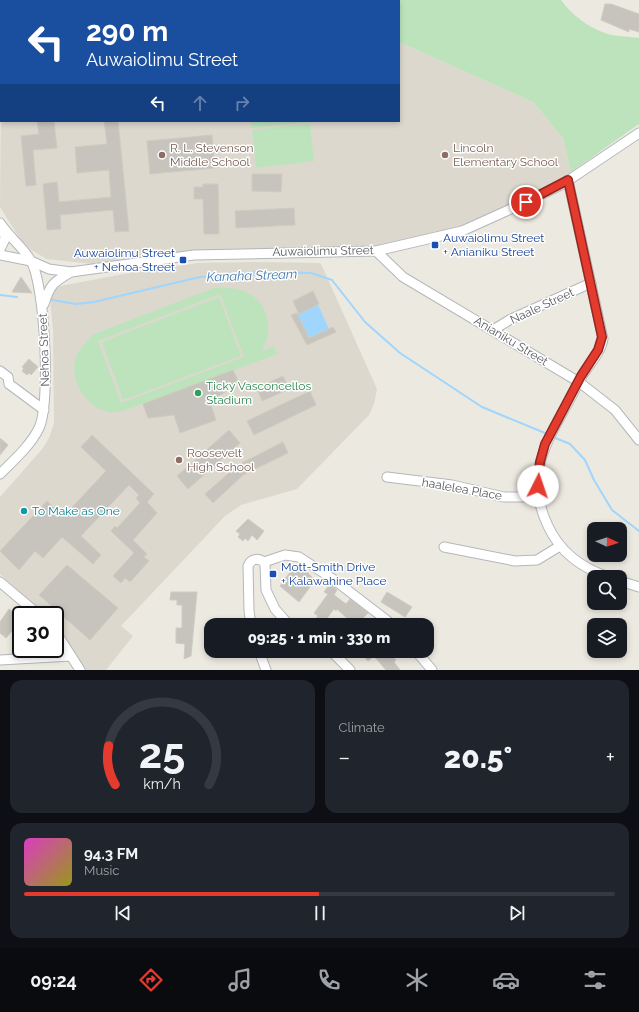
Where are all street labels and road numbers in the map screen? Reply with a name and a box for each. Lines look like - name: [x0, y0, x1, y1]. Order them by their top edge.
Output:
- street label: Auwaiolimu Street: [272, 243, 374, 259]
- street label: Naale Street: [508, 285, 576, 327]
- street label: Nehoa Street: [36, 313, 52, 387]
- street label: Anianiku Street: [472, 313, 550, 369]
- street label: haalelea Place: [421, 475, 503, 503]

